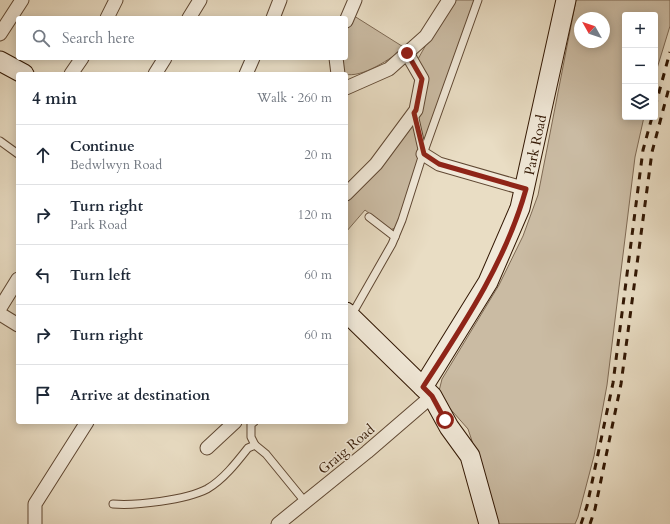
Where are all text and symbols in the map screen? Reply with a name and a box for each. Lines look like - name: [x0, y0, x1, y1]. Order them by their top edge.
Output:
- north arrow: [574, 12, 610, 48]
- map controls: [622, 12, 658, 120]
- button: +: [622, 12, 658, 48]
- search box: [16, 16, 348, 60]
- icon: search: [30, 27, 52, 49]
- text: Search here: [62, 28, 135, 48]
- route end: [398, 44, 416, 62]
- button: −: [622, 48, 658, 84]
- button: layers: [622, 84, 658, 120]
- text: 4 min: [32, 87, 77, 110]
- text: Walk · 260 m: [257, 89, 332, 107]
- street label: Park Road: [520, 113, 551, 177]
- text: Continue: [70, 136, 135, 156]
- icon: ahead: [32, 144, 54, 166]
- text: 20 m: [304, 146, 332, 164]
- text: Bedwlwyn Road: [70, 156, 162, 174]
- text: Turn right: [70, 196, 143, 216]
- icon: right: [32, 204, 54, 226]
- text: 120 m: [298, 206, 332, 224]
- text: Park Road: [70, 216, 127, 234]
- icon: left: [32, 264, 54, 286]
- text: Turn left: [70, 265, 131, 285]
- text: 60 m: [304, 266, 332, 284]
- icon: right: [32, 324, 54, 346]
- text: Turn right: [70, 325, 143, 345]
- text: 60 m: [304, 326, 332, 344]
- icon: arrive: [32, 384, 54, 406]
- text: Arrive at destination: [70, 385, 210, 405]
- route start: [436, 411, 454, 429]
- street label: Graig Road: [314, 420, 379, 479]

